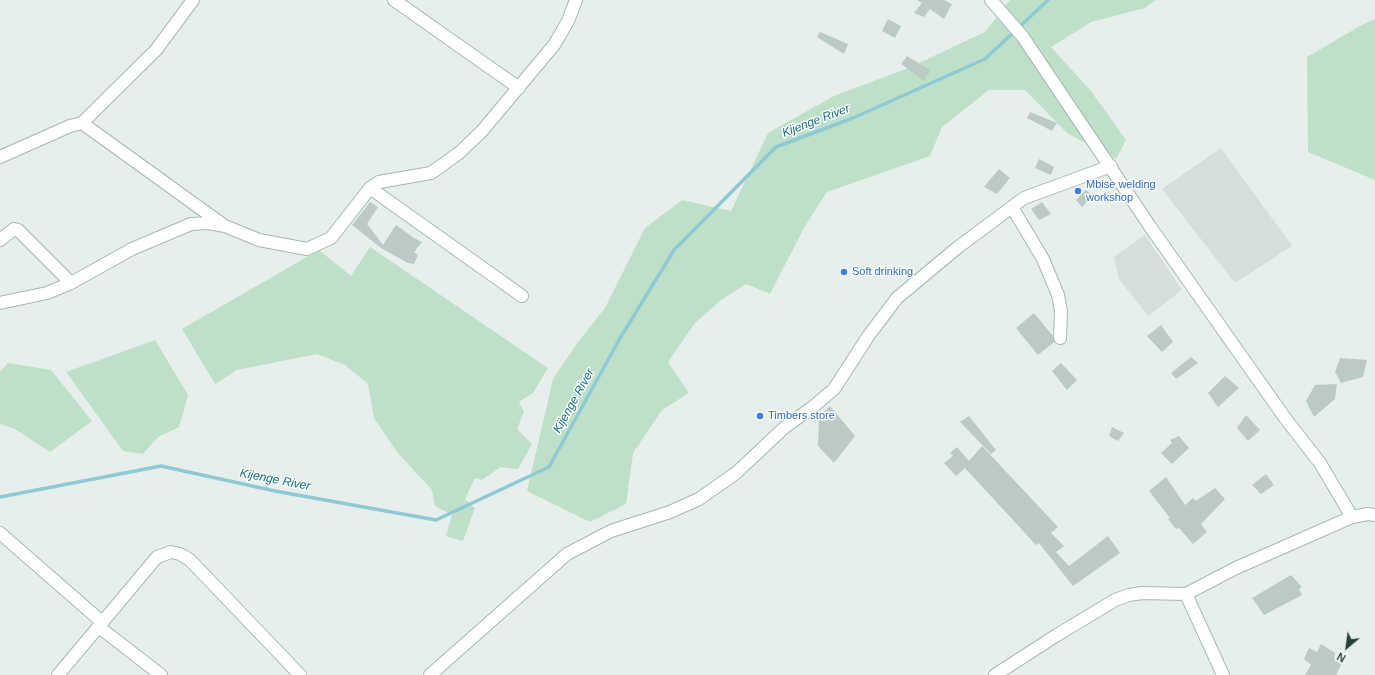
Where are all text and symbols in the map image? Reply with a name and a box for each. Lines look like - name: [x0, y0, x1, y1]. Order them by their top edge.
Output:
- water label: Kijenge River: [780, 101, 852, 141]
- place label: Mbise welding workshop: [1086, 178, 1156, 204]
- marker: Mbise welding workshop: [1073, 186, 1083, 196]
- place label: Soft drinking: [852, 265, 913, 279]
- marker: Soft drinking: [839, 267, 849, 277]
- water label: Kijenge River: [550, 366, 598, 436]
- place label: Timbers store: [768, 409, 835, 423]
- marker: Timbers store: [755, 411, 765, 421]
- water label: Kijenge River: [239, 466, 311, 494]
- north arrow: [1327, 627, 1367, 667]
- text: N: [1335, 650, 1348, 665]

